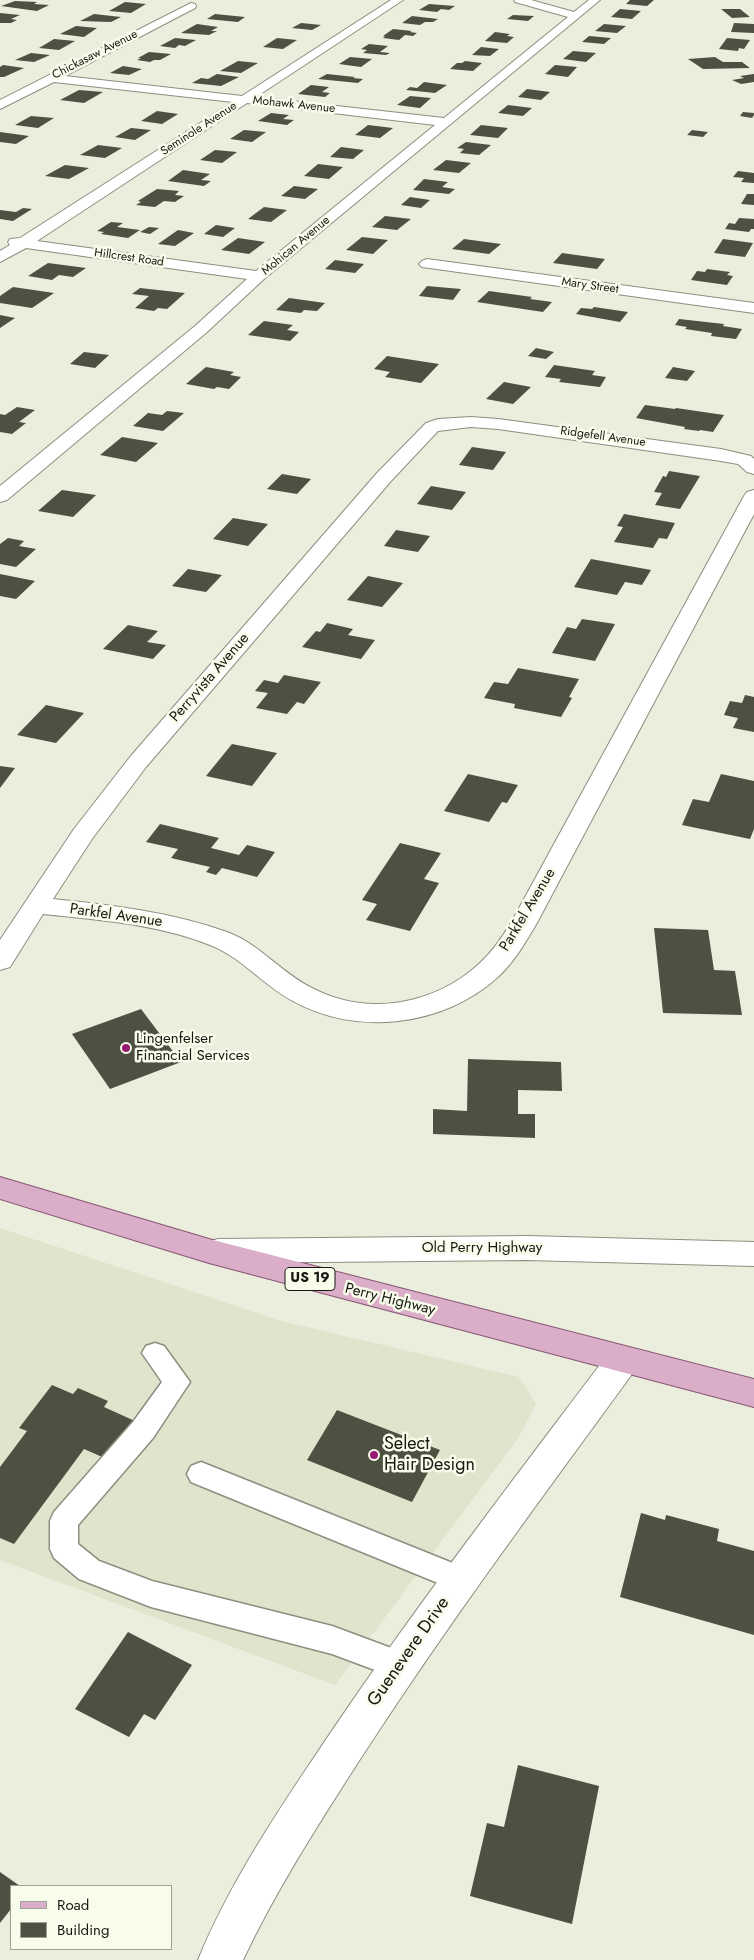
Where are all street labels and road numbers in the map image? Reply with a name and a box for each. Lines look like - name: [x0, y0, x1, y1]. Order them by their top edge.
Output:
- street label: Chickasaw Avenue: [50, 27, 140, 83]
- street label: Mohawk Avenue: [252, 94, 336, 116]
- street label: Seminole Avenue: [158, 99, 240, 159]
- street label: Mohican Avenue: [259, 213, 333, 279]
- street label: Hillcrest Road: [93, 246, 165, 270]
- street label: Mary Street: [561, 275, 619, 297]
- street label: Ridgefell Avenue: [560, 424, 646, 450]
- street label: Perryvista Avenue: [167, 630, 253, 726]
- street label: Parkfel Avenue: [496, 865, 560, 955]
- street label: Parkfel Avenue: [68, 901, 164, 931]
- street label: Old Perry Highway: [422, 1239, 542, 1257]
- road number: US 19: [285, 1268, 335, 1290]
- street label: Perry Highway: [343, 1280, 437, 1320]
- street label: Guenevere Drive: [363, 1593, 455, 1711]

